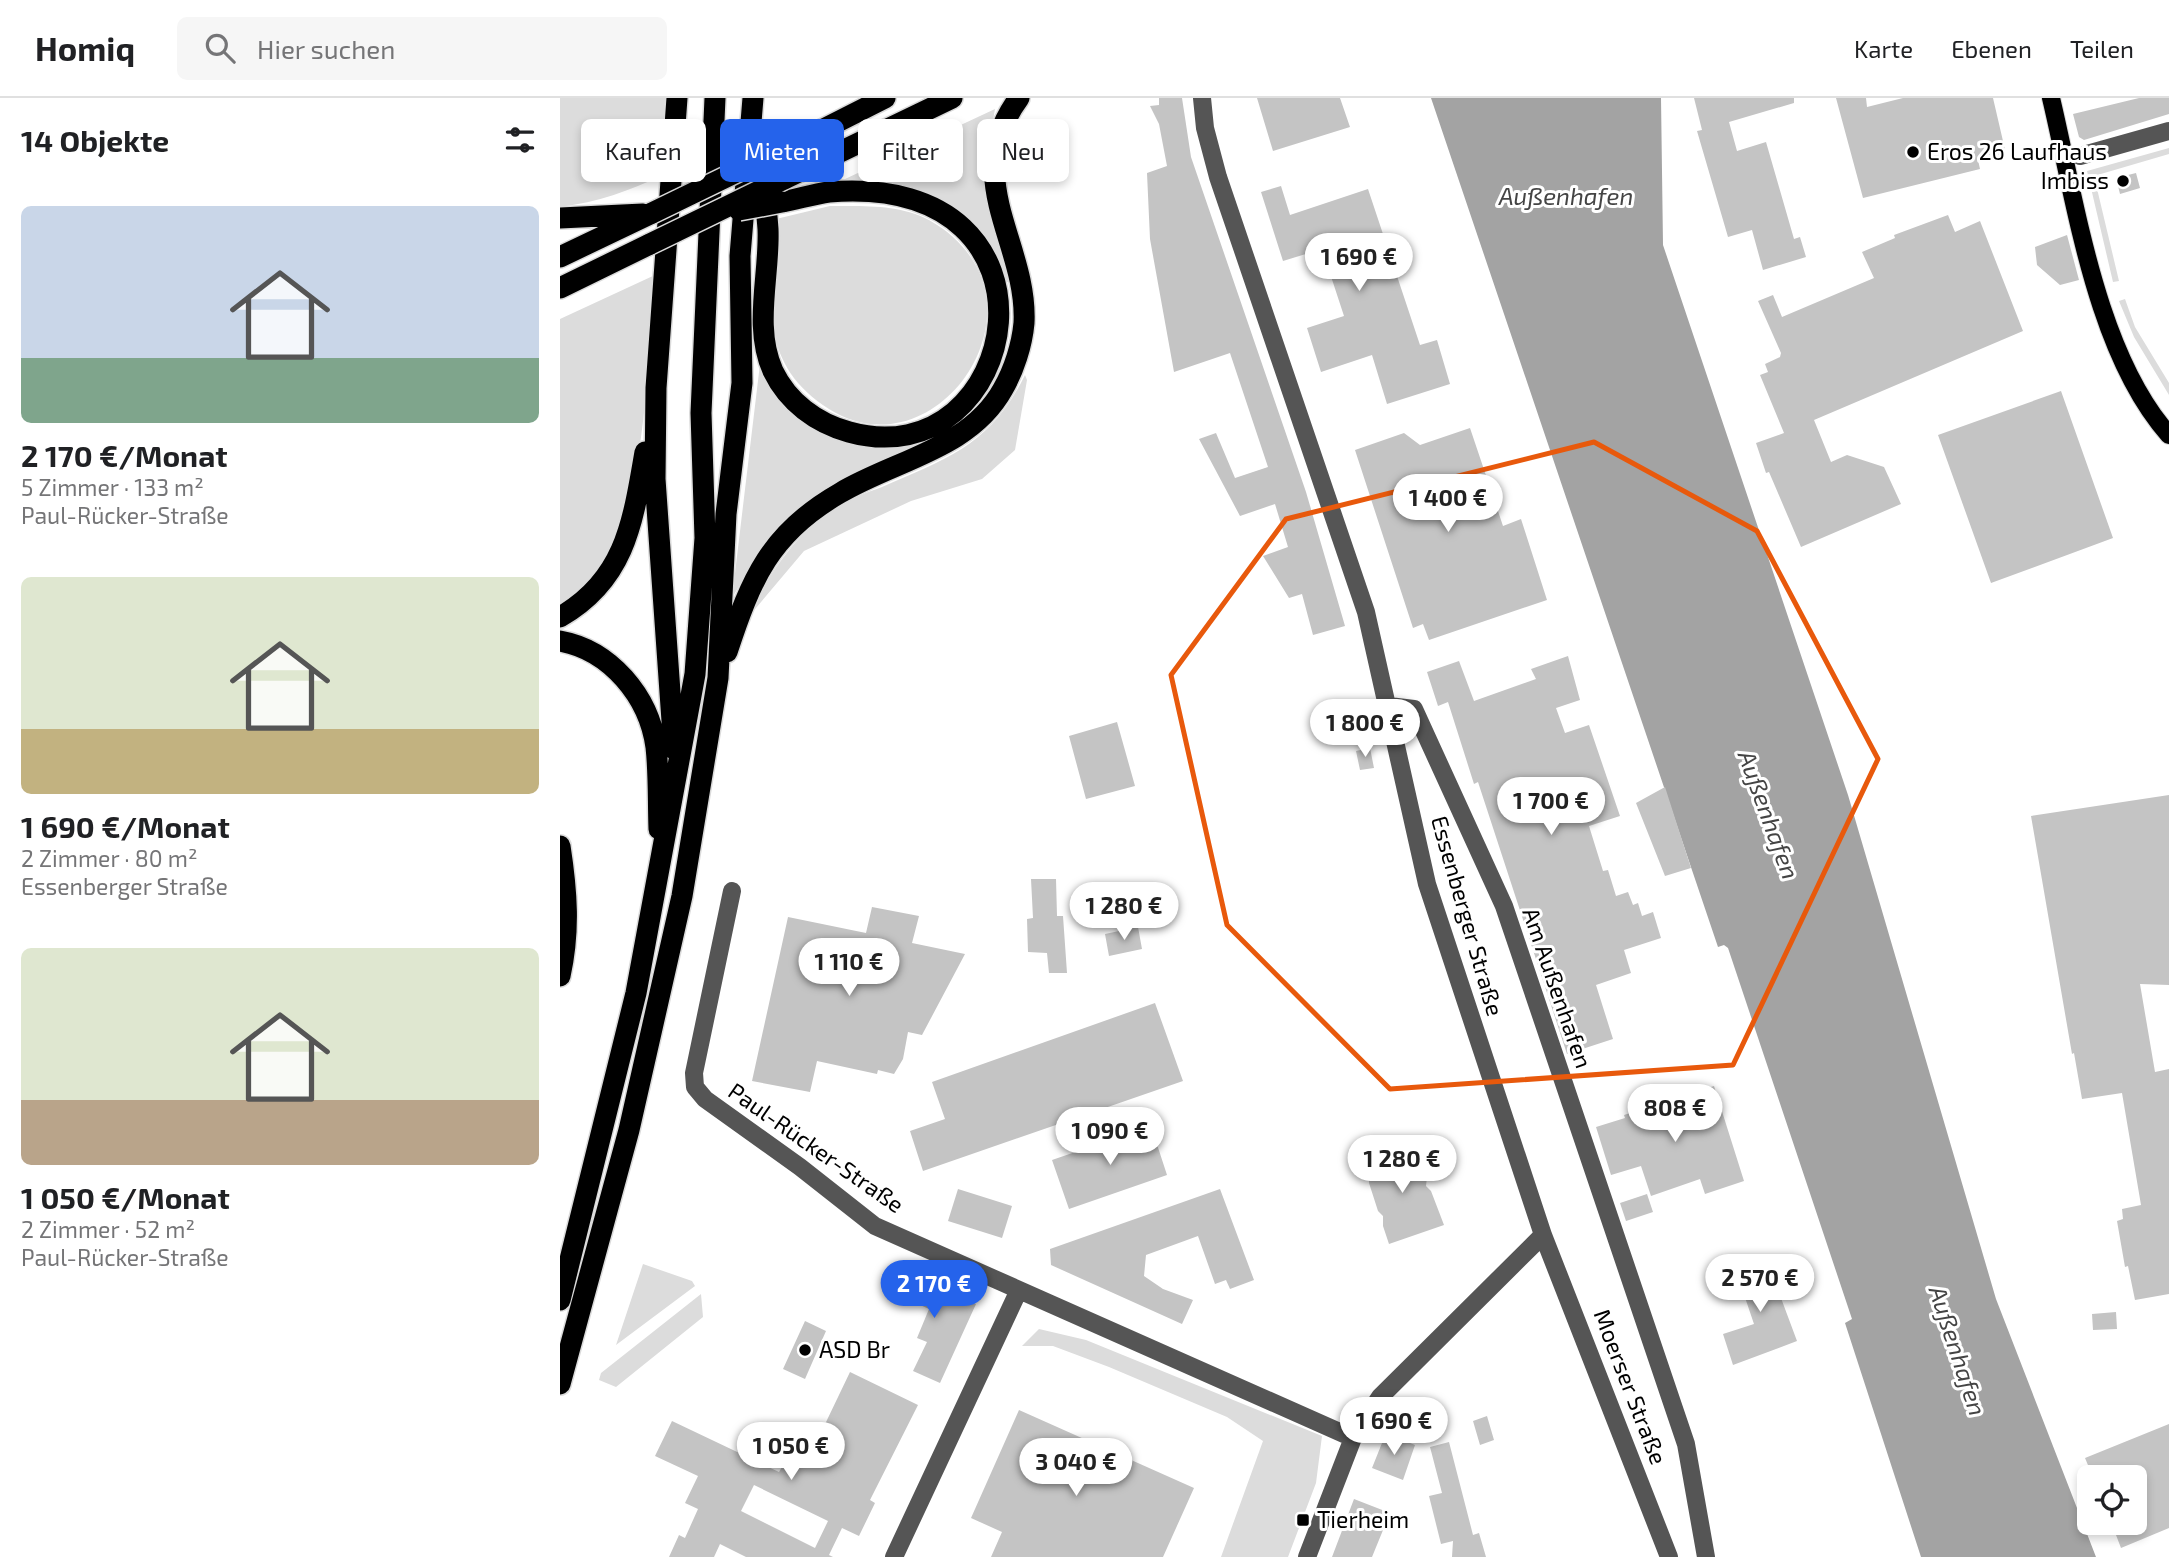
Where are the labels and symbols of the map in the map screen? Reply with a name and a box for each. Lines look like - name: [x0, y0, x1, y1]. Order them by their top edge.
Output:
- place label: Eros 26 Laufhaus: [1927, 137, 2107, 165]
- marker: Eros 26 Laufhaus: [1905, 144, 1921, 160]
- place label: Imbiss: [2041, 166, 2109, 194]
- marker: Imbiss: [2115, 173, 2131, 189]
- water label: Außenhafen: [1498, 181, 1633, 210]
- pin: 1 690 €: [1294, 234, 1424, 293]
- pin: 1 400 €: [1383, 474, 1513, 534]
- pin: 1 800 €: [1300, 700, 1430, 759]
- water label: Außenhafen: [1732, 745, 1806, 883]
- pin: 1 700 €: [1486, 778, 1616, 837]
- street label: Essenberger Straße: [1426, 812, 1510, 1019]
- pin: 1 280 €: [1059, 882, 1189, 942]
- street label: Am Außenhafen: [1517, 904, 1599, 1072]
- pin: 1 110 €: [784, 939, 914, 998]
- street label: Paul-Rücker-Straße: [723, 1076, 910, 1218]
- pin: 808 €: [1626, 1084, 1724, 1144]
- pin: 1 090 €: [1045, 1108, 1175, 1167]
- pin: 1 280 €: [1337, 1136, 1467, 1195]
- pin: 2 570 €: [1695, 1254, 1825, 1314]
- pin: 2 170 €: [869, 1260, 999, 1320]
- water label: Außenhafen: [1924, 1281, 1993, 1419]
- street label: Moerser Straße: [1588, 1305, 1673, 1468]
- place label: ASD Br: [819, 1335, 890, 1363]
- marker: ASD Br: [797, 1342, 813, 1358]
- pin: 1 690 €: [1329, 1398, 1459, 1457]
- pin: 1 050 €: [726, 1422, 856, 1482]
- pin: 3 040 €: [1011, 1438, 1141, 1498]
- place label: Tierheim: [1317, 1505, 1409, 1533]
- marker: Tierheim: [1295, 1512, 1311, 1528]

